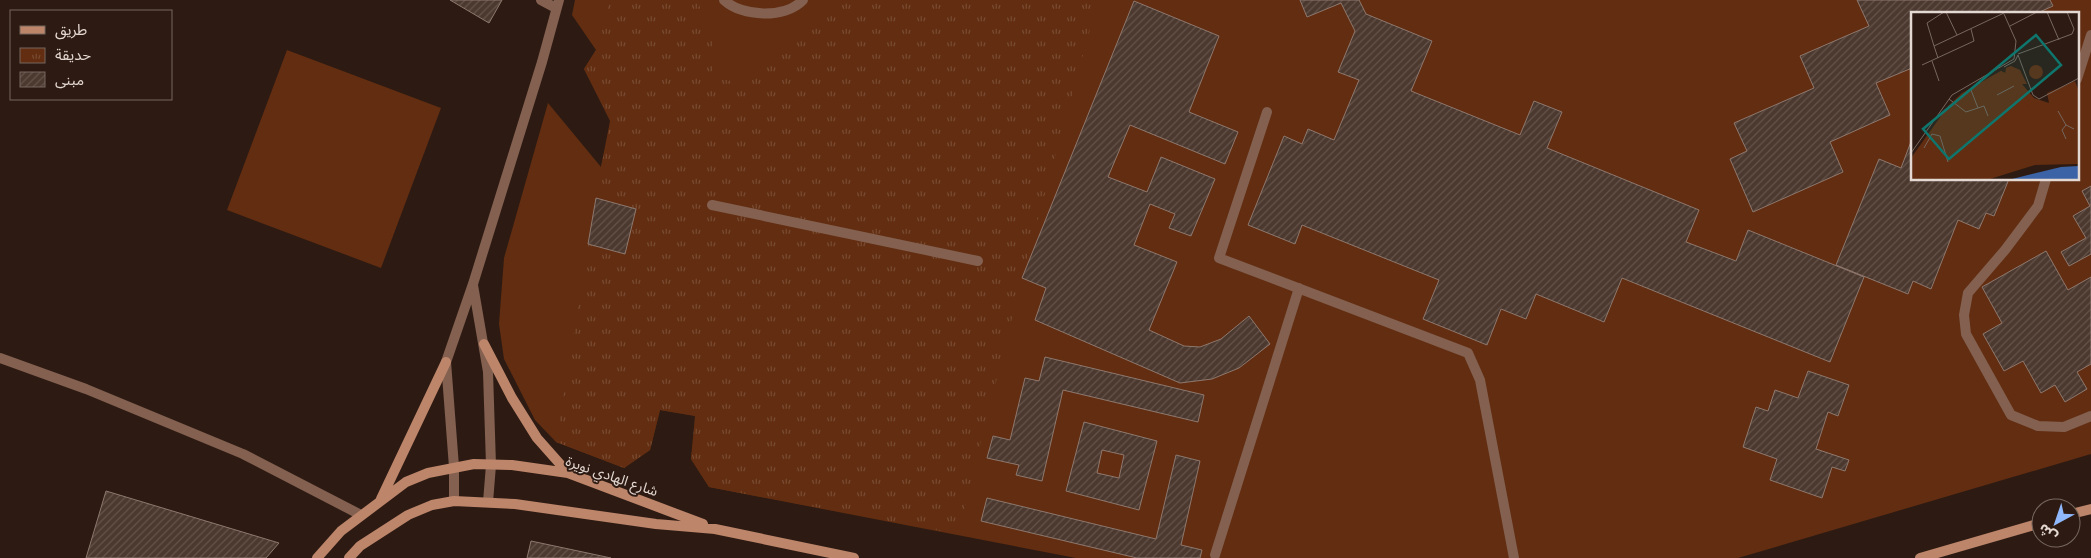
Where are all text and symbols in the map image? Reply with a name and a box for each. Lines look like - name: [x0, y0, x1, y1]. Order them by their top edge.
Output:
- legend: [10, 10, 172, 100]
- inset map: [1911, 12, 2078, 180]
- text: طريق: [55, 19, 87, 41]
- text: حديقة: [55, 44, 91, 66]
- text: مبنى: [55, 69, 84, 91]
- street label: شارع الهادي نويرة: [563, 451, 661, 502]
- north arrow: [2031, 498, 2081, 548]
- text: ش: [2034, 519, 2061, 547]

